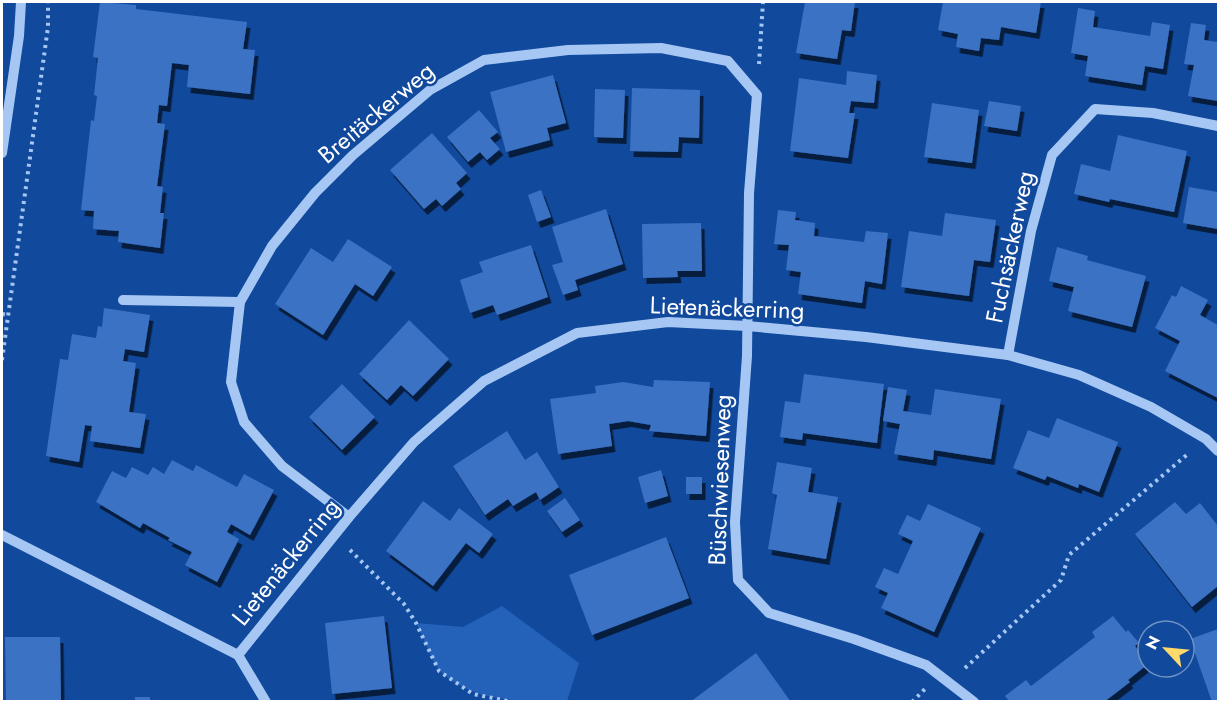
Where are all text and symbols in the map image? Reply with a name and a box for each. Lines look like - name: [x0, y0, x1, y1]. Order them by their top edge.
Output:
- street label: Breitäckerweg: [310, 53, 441, 172]
- street label: Fuchsäckerweg: [976, 168, 1043, 326]
- street label: Lietenäckerring: [649, 287, 805, 328]
- street label: Büschwiesenweg: [699, 394, 740, 566]
- street label: Lietenäckerring: [223, 491, 348, 633]
- north arrow: [1136, 619, 1196, 679]
- text: N: [1140, 632, 1166, 653]

